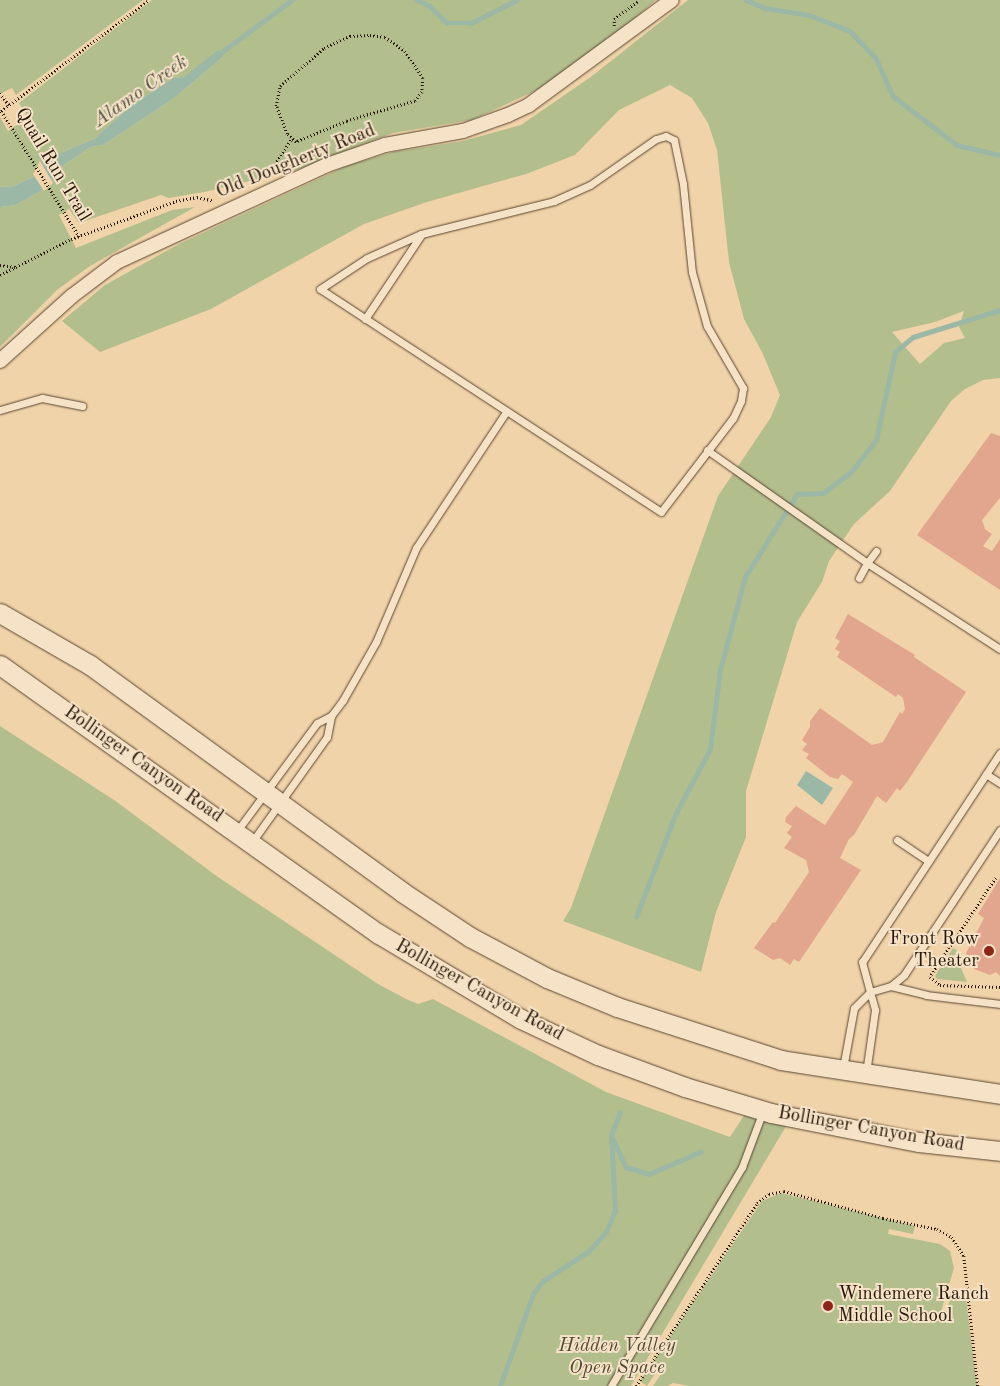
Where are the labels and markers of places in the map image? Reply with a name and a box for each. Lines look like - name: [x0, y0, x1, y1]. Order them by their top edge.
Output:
- place label: Front Row Theater: [889, 929, 979, 973]
- marker: Front Row Theater: [983, 945, 995, 957]
- place label: Windemere Ranch Middle School: [838, 1284, 989, 1328]
- marker: Windemere Ranch Middle School: [822, 1300, 834, 1312]

